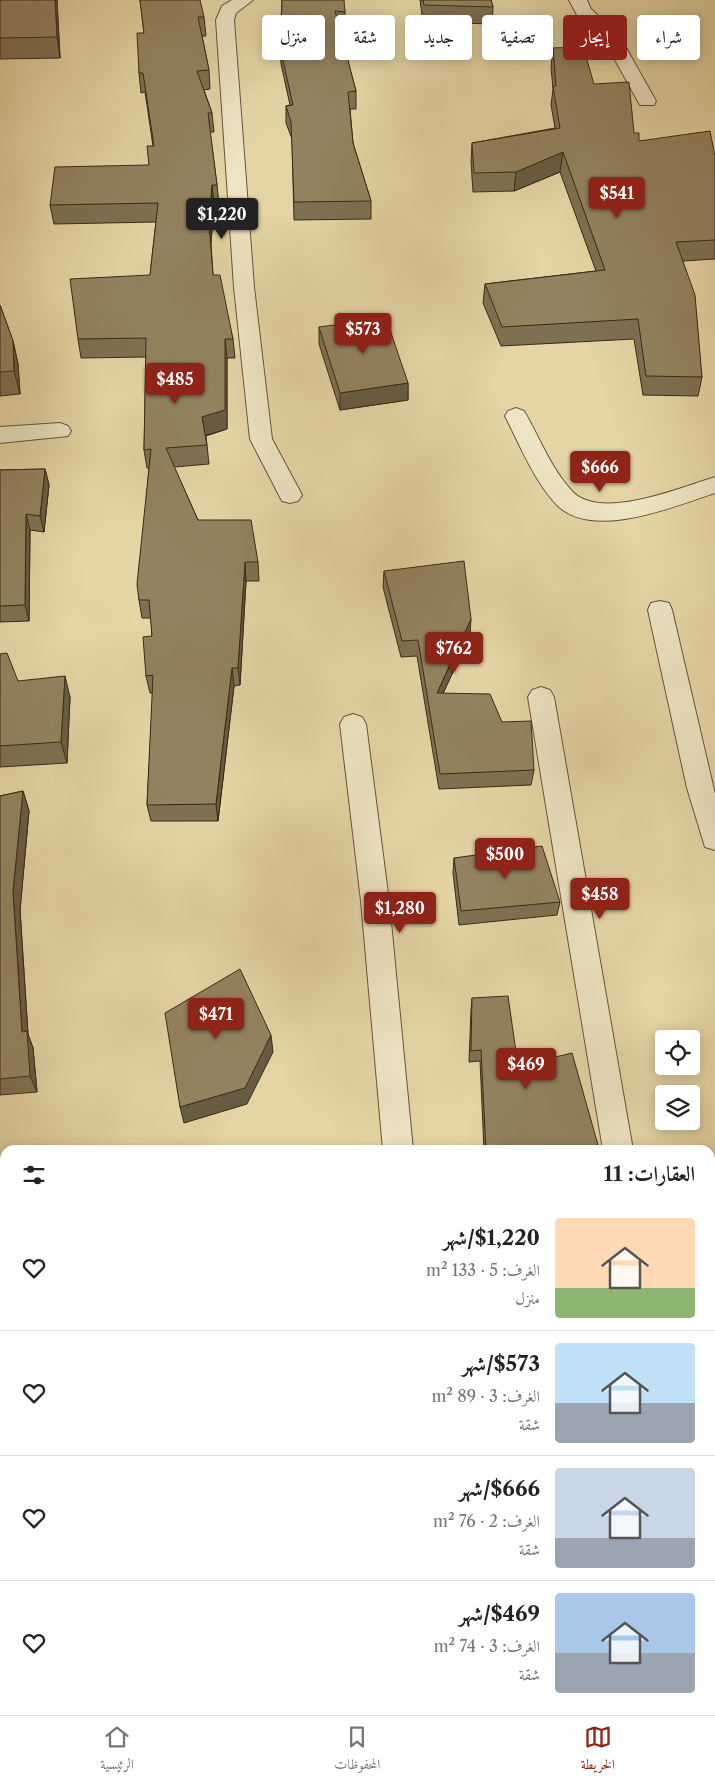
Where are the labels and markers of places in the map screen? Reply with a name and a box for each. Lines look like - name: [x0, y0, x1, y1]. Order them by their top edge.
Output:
- pin: $541: [587, 176, 647, 219]
- pin: $1,220: [181, 198, 263, 240]
- pin: $573: [333, 312, 393, 355]
- pin: $485: [145, 362, 205, 405]
- pin: $666: [570, 450, 630, 493]
- pin: $762: [424, 632, 484, 674]
- pin: $500: [475, 838, 535, 880]
- pin: $458: [570, 878, 630, 920]
- pin: $1,280: [359, 892, 441, 934]
- pin: $471: [186, 998, 246, 1040]
- pin: $469: [496, 1048, 556, 1090]

